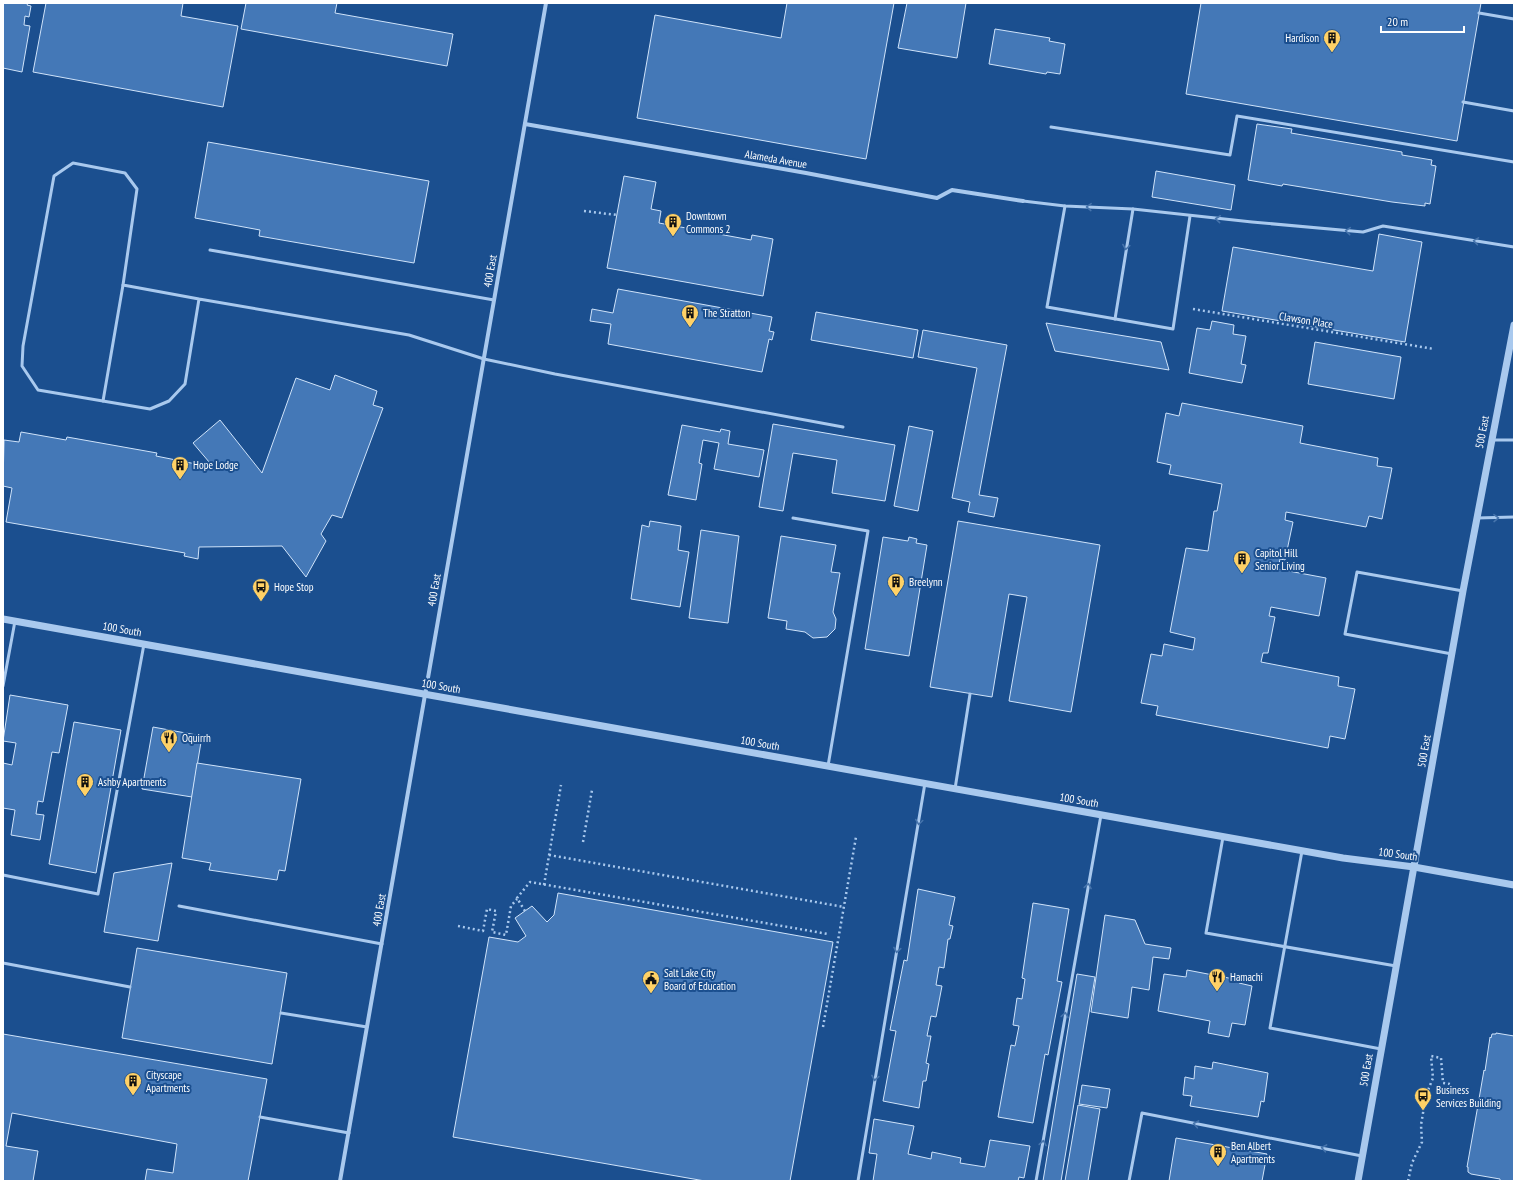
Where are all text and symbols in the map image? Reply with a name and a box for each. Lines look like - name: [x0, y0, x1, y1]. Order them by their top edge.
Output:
- scale bar: [1381, 8, 1464, 34]
- text: 20 m: [1387, 14, 1408, 29]
- building icon: Hardison: [1322, 28, 1342, 53]
- place label: Hardison: [1285, 31, 1319, 45]
- street label: Alameda Avenue: [744, 147, 809, 171]
- one-way arrow: [1086, 203, 1092, 211]
- place label: Downtown Commons 2: [686, 209, 730, 236]
- building icon: Downtown Commons 2: [663, 212, 683, 237]
- one-way arrow: [1215, 214, 1221, 223]
- one-way arrow: [1345, 226, 1351, 235]
- one-way arrow: [1472, 237, 1479, 246]
- one-way arrow: [1123, 244, 1131, 250]
- street label: 400 East: [480, 254, 500, 288]
- building icon: The Stratton: [680, 303, 700, 328]
- place label: The Stratton: [703, 306, 750, 320]
- street label: Clawson Place: [1278, 309, 1334, 331]
- street label: 500 East: [1472, 414, 1492, 450]
- building icon: Hope Lodge: [170, 455, 190, 480]
- place label: Hope Lodge: [193, 458, 239, 472]
- one-way arrow: [1493, 513, 1499, 522]
- place label: Capitol Hill Senior Living: [1255, 546, 1305, 573]
- building icon: Capitol Hill Senior Living: [1232, 549, 1252, 574]
- building icon: Breelynn: [886, 572, 906, 597]
- street label: 400 East: [424, 573, 444, 607]
- place label: Breelynn: [909, 575, 943, 589]
- bus stop icon: Hope Stop: [251, 577, 271, 602]
- place label: Hope Stop: [274, 580, 314, 594]
- street label: 100 South: [101, 619, 143, 639]
- street label: 100 South: [420, 676, 462, 696]
- restaurant icon: Oquirrh: [159, 728, 179, 753]
- place label: Oquirrh: [182, 731, 211, 745]
- street label: 100 South: [739, 733, 781, 753]
- street label: 500 East: [1414, 734, 1434, 768]
- building icon: Ashby Apartments: [75, 772, 95, 797]
- place label: Ashby Apartments: [98, 775, 167, 789]
- street label: 100 South: [1058, 790, 1100, 810]
- one-way arrow: [915, 819, 924, 825]
- street label: 100 South: [1378, 844, 1419, 864]
- one-way arrow: [1083, 883, 1092, 890]
- street label: 400 East: [369, 893, 389, 927]
- one-way arrow: [894, 947, 902, 953]
- place label: Salt Lake City Board of Education: [664, 966, 736, 993]
- restaurant icon: Hamachi: [1207, 967, 1227, 992]
- public building icon: Salt Lake City Board of Education: [641, 969, 661, 994]
- place label: Hamachi: [1230, 970, 1263, 984]
- one-way arrow: [1060, 1011, 1069, 1018]
- street label: 500 East: [1356, 1053, 1376, 1087]
- place label: Cityscape Apartments: [146, 1068, 190, 1095]
- building icon: Cityscape Apartments: [123, 1071, 143, 1096]
- one-way arrow: [871, 1075, 880, 1081]
- place label: Business Services Building: [1436, 1083, 1501, 1110]
- bus stop icon: Business Services Building: [1413, 1086, 1433, 1111]
- one-way arrow: [1193, 1120, 1199, 1128]
- one-way arrow: [1038, 1139, 1046, 1146]
- place label: Ben Albert Apartments: [1231, 1139, 1275, 1166]
- building icon: Ben Albert Apartments: [1208, 1142, 1228, 1167]
- one-way arrow: [1321, 1145, 1327, 1153]

